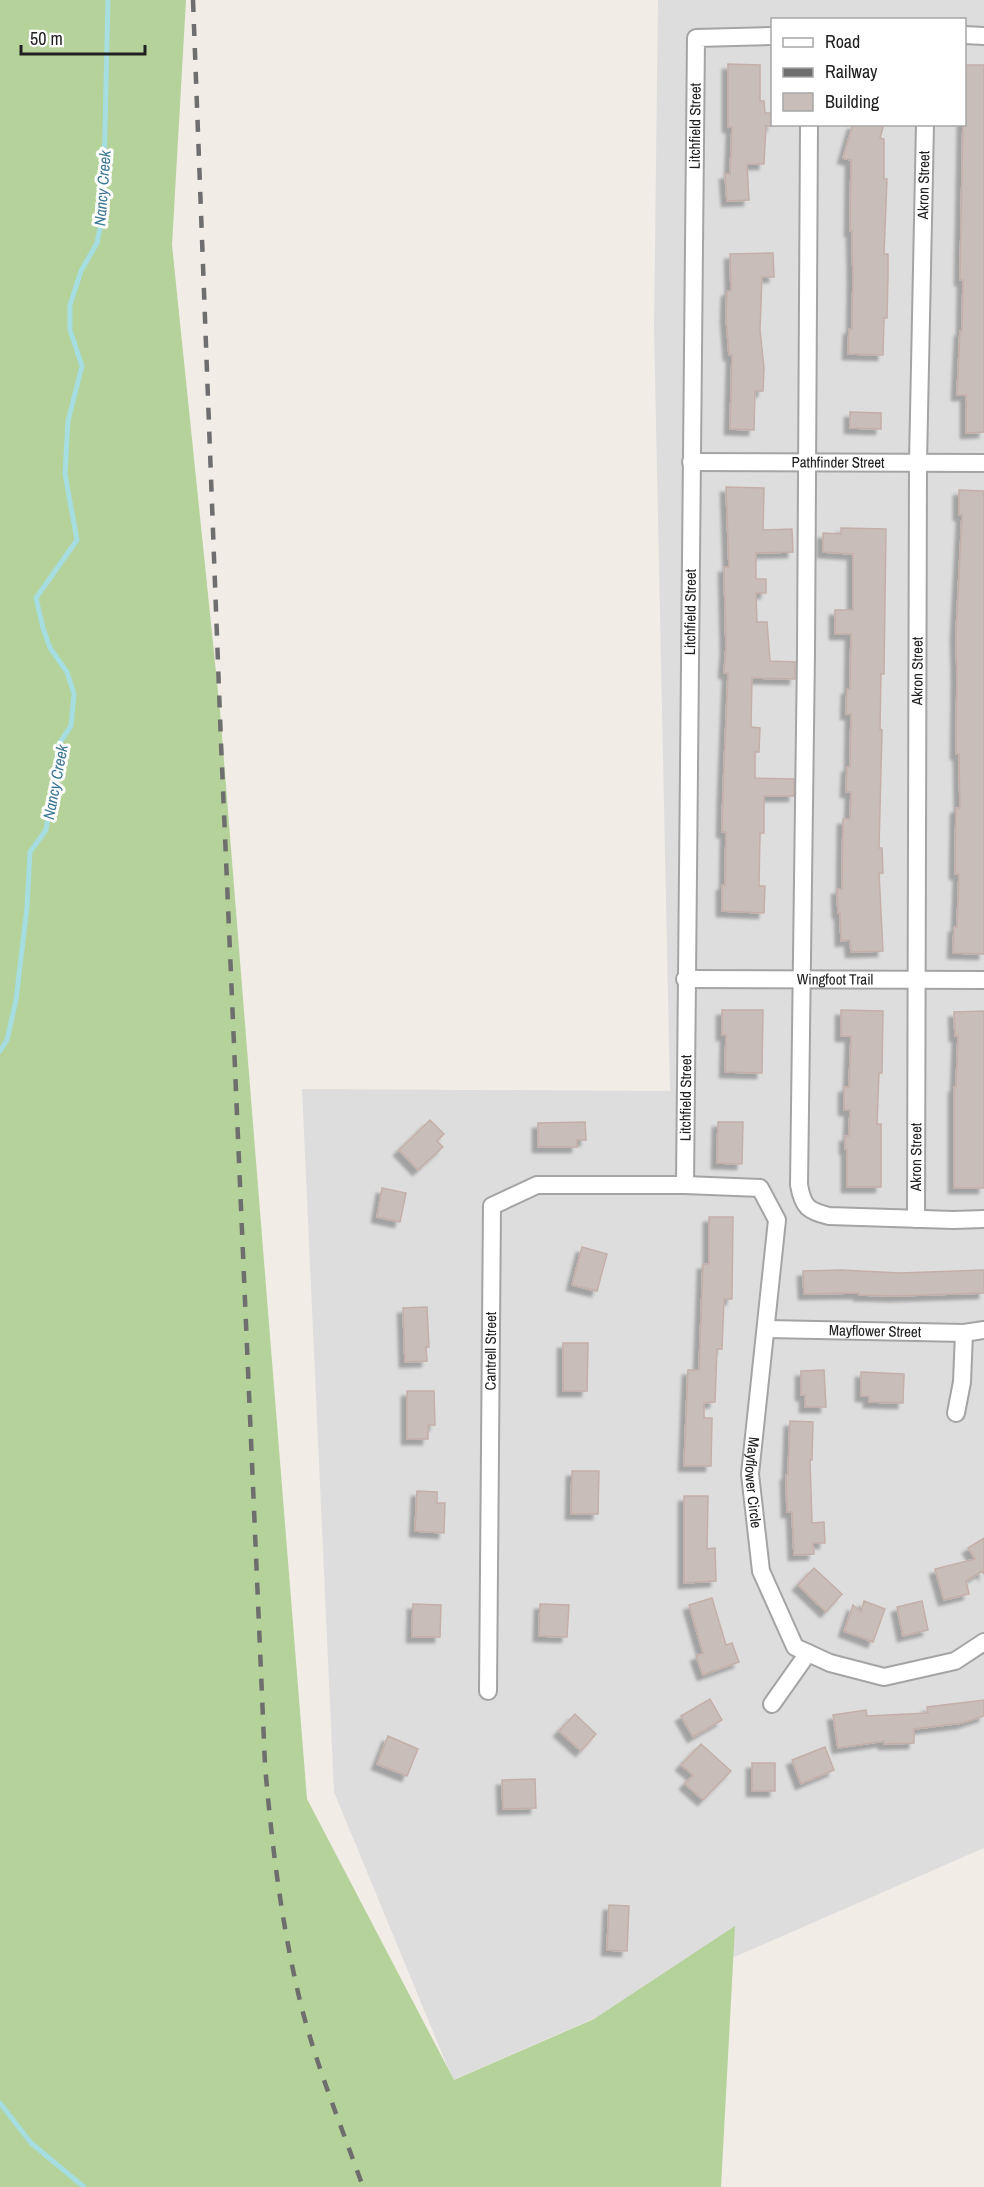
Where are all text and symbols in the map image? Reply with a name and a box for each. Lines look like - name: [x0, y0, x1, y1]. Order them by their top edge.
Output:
- scale bar: [21, 18, 146, 56]
- legend: [771, 18, 966, 126]
- text: 50 m: [30, 26, 63, 51]
- text: Road: [825, 29, 860, 54]
- text: Railway: [825, 59, 878, 84]
- street label: Litchfield Street: [684, 82, 706, 169]
- text: Building: [825, 89, 880, 114]
- water label: Nancy Creek: [88, 149, 116, 227]
- street label: Akron Street: [912, 150, 934, 220]
- street label: Pathfinder Street: [791, 451, 885, 473]
- street label: Litchfield Street: [679, 568, 701, 655]
- street label: Akron Street: [906, 636, 928, 706]
- water label: Nancy Creek: [37, 742, 73, 821]
- street label: Wingfoot Trail: [797, 968, 873, 990]
- street label: Litchfield Street: [674, 1054, 696, 1141]
- street label: Akron Street: [905, 1122, 926, 1192]
- street label: Cantrell Street: [479, 1311, 501, 1390]
- street label: Mayflower Street: [829, 1319, 922, 1342]
- street label: Mayflower Circle: [740, 1436, 767, 1529]

